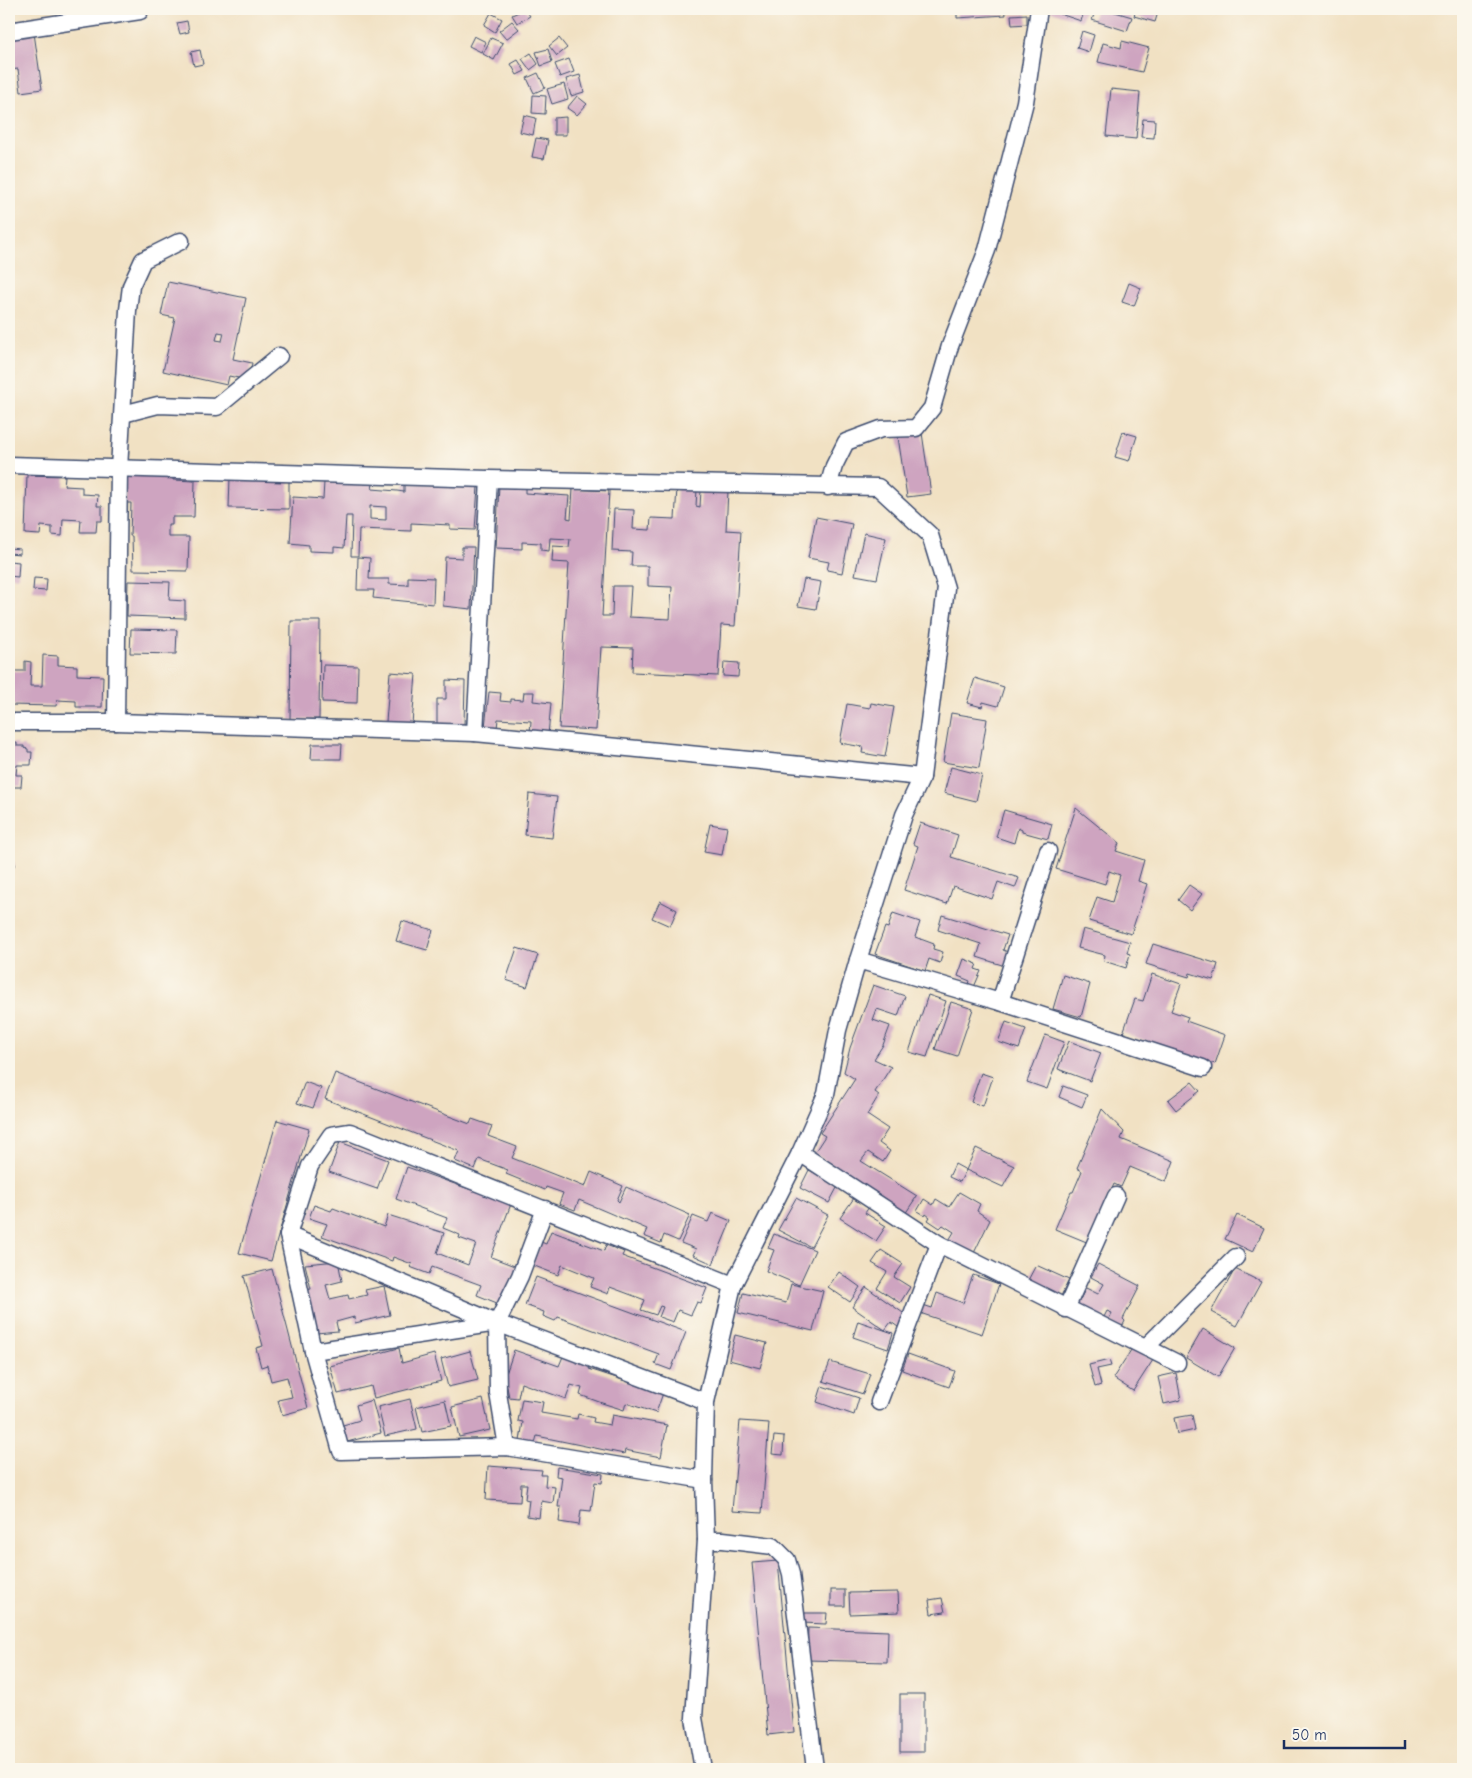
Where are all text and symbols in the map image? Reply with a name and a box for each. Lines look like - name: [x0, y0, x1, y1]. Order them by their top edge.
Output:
- scale bar: [1284, 1718, 1406, 1750]
- text: 50 m: [1292, 1726, 1327, 1744]

